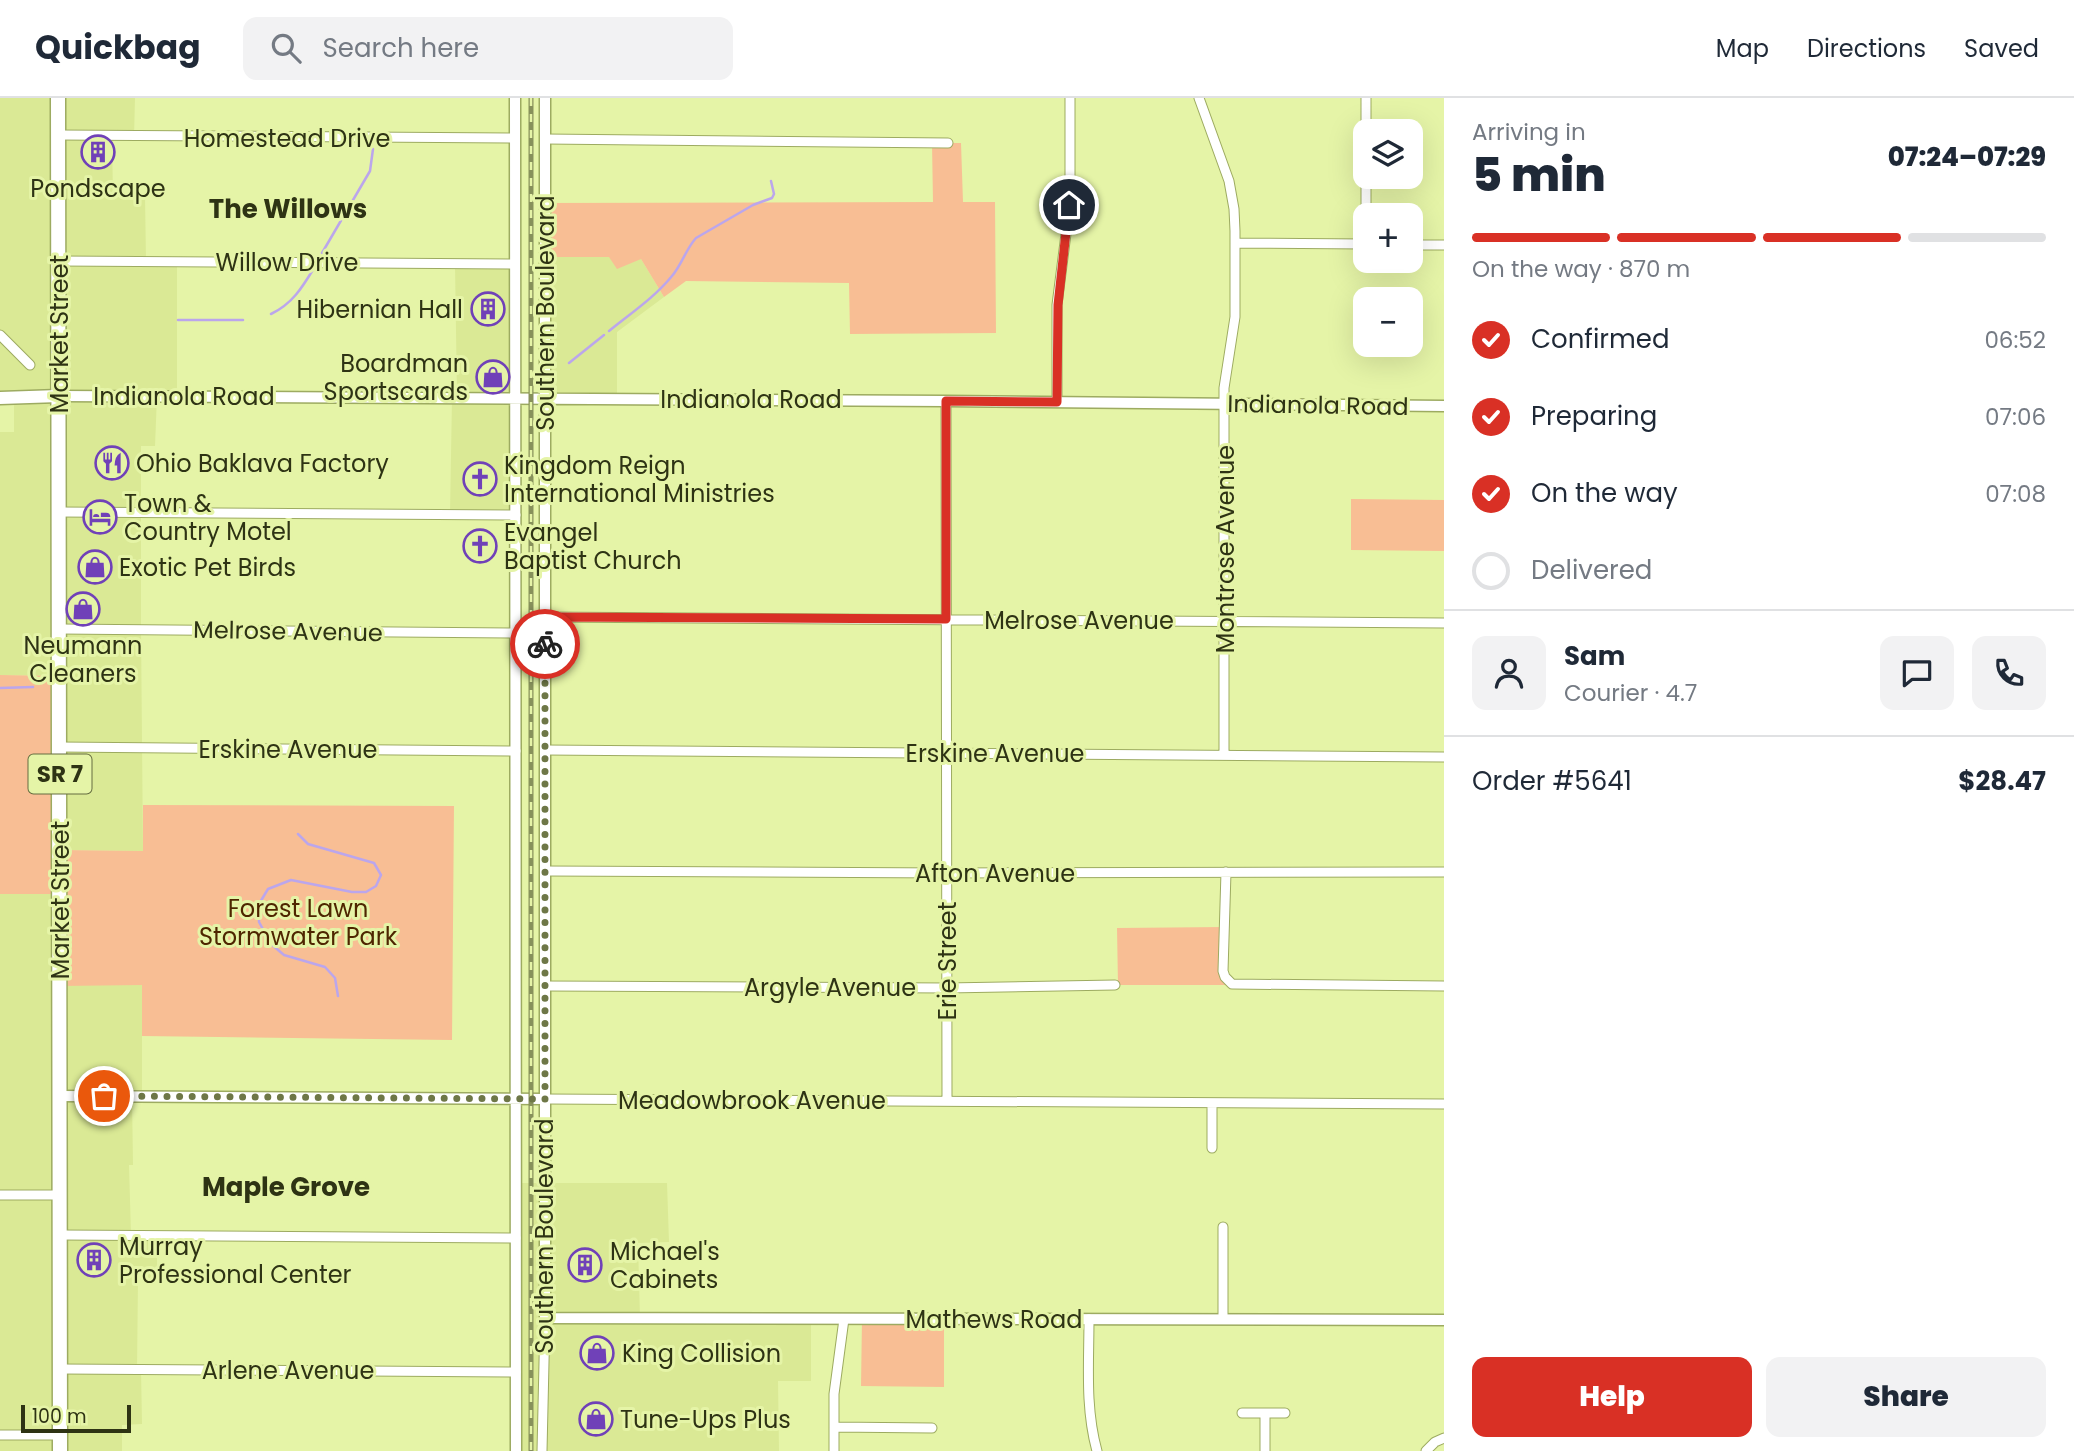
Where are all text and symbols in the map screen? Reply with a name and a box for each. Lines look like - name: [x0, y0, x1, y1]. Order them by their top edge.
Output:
- search box: [243, 17, 733, 80]
- text: Quickbag: [35, 24, 201, 71]
- icon: search: [267, 29, 305, 67]
- text: Search here: [323, 30, 479, 66]
- text: Map: [1716, 32, 1769, 65]
- text: Directions: [1807, 32, 1926, 65]
- text: Saved: [1964, 32, 2039, 65]
- text: Arriving in: [1472, 116, 1586, 148]
- map controls: [1353, 119, 1423, 357]
- button: layers: [1353, 119, 1423, 189]
- street label: Homestead Drive: [184, 122, 390, 155]
- building icon: Pondscape: [79, 133, 117, 171]
- text: 07:24–07:29: [1888, 139, 2046, 175]
- text: 5 min: [1472, 143, 1606, 207]
- place label: Pondscape: [30, 172, 166, 205]
- pin: [1039, 175, 1099, 235]
- icon: home: [1050, 186, 1088, 224]
- district label: The Willows: [209, 191, 367, 227]
- street label: Southern Boulevard: [529, 195, 562, 431]
- button: +: [1353, 203, 1423, 273]
- street label: Willow Drive: [216, 246, 358, 279]
- text: On the way · 870 m: [1472, 253, 1690, 285]
- street label: Market Street: [43, 255, 76, 413]
- button: −: [1353, 287, 1423, 357]
- building icon: Hibernian Hall: [469, 290, 507, 328]
- place label: Hibernian Hall: [297, 293, 463, 326]
- icon: check: [1472, 321, 1510, 359]
- text: Confirmed: [1531, 321, 1669, 357]
- text: 06:52: [1984, 324, 2046, 356]
- place label: Boardman Sportscards: [324, 347, 468, 408]
- shop icon: Boardman Sportscards: [474, 358, 512, 396]
- street label: Indianola Road: [93, 380, 275, 413]
- street label: Indianola Road: [660, 383, 842, 416]
- street label: Indianola Road: [1227, 387, 1409, 423]
- icon: check: [1472, 398, 1510, 436]
- text: Preparing: [1531, 398, 1657, 434]
- text: 07:06: [1985, 401, 2046, 433]
- restaurant icon: Ohio Baklava Factory: [93, 444, 131, 482]
- street label: Montrose Avenue: [1209, 445, 1242, 653]
- place label: Ohio Baklava Factory: [136, 447, 389, 480]
- place label: Kingdom Reign International Ministries: [504, 449, 775, 510]
- church icon: Kingdom Reign International Ministries: [461, 460, 499, 498]
- icon: check: [1472, 475, 1510, 513]
- text: On the way: [1531, 475, 1678, 511]
- text: 07:08: [1985, 478, 2046, 510]
- place label: Town & Country Motel: [124, 487, 292, 548]
- hotel icon: Town & Country Motel: [81, 498, 119, 536]
- place label: Evangel Baptist Church: [504, 516, 682, 577]
- church icon: Evangel Baptist Church: [461, 527, 499, 565]
- shop icon: Exotic Pet Birds: [76, 548, 114, 586]
- place label: Exotic Pet Birds: [119, 551, 296, 584]
- text: Delivered: [1531, 552, 1652, 588]
- shop icon: Neumann Cleaners: [64, 590, 102, 628]
- street label: Melrose Avenue: [984, 604, 1174, 637]
- courier: [510, 609, 580, 679]
- street label: Melrose Avenue: [193, 613, 383, 649]
- icon: bike: [526, 625, 564, 663]
- place label: Neumann Cleaners: [24, 629, 142, 690]
- button: person: [1472, 636, 1546, 710]
- button: chat: [1880, 636, 1954, 710]
- button: phone: [1972, 636, 2046, 710]
- text: Sam: [1564, 638, 1625, 674]
- text: Courier · 4.7: [1564, 677, 1697, 709]
- street label: Erskine Avenue: [199, 733, 377, 766]
- street label: Erskine Avenue: [906, 737, 1084, 770]
- road number: SR 7: [28, 754, 92, 794]
- text: Order #5641: [1472, 763, 1632, 799]
- text: $28.47: [1958, 763, 2046, 799]
- street label: Market Street: [44, 821, 77, 979]
- street label: Afton Avenue: [915, 857, 1075, 890]
- park label: Forest Lawn Stormwater Park: [199, 892, 398, 953]
- street label: Erie Street: [931, 902, 964, 1020]
- street label: Argyle Avenue: [744, 971, 916, 1004]
- pin: [74, 1066, 134, 1126]
- icon: bag: [85, 1077, 123, 1115]
- street label: Meadowbrook Avenue: [618, 1084, 886, 1117]
- street label: Southern Boulevard: [528, 1118, 561, 1354]
- district label: Maple Grove: [202, 1169, 370, 1205]
- place label: Murray Professional Center: [119, 1230, 352, 1291]
- place label: Michael's Cabinets: [610, 1235, 720, 1296]
- building icon: Murray Professional Center: [75, 1241, 113, 1279]
- building icon: Michael's Cabinets: [566, 1246, 604, 1284]
- street label: Mathews Road: [906, 1303, 1082, 1336]
- shop icon: King Collision: [578, 1334, 616, 1372]
- place label: King Collision: [622, 1337, 781, 1370]
- street label: Arlene Avenue: [202, 1354, 374, 1387]
- button: Help: [1472, 1357, 1752, 1437]
- button: Share: [1766, 1357, 2046, 1437]
- shop icon: Tune-Ups Plus: [577, 1400, 615, 1438]
- scale bar: [21, 1402, 131, 1434]
- text: 100 m: [32, 1403, 87, 1430]
- place label: Tune-Ups Plus: [620, 1403, 791, 1436]

